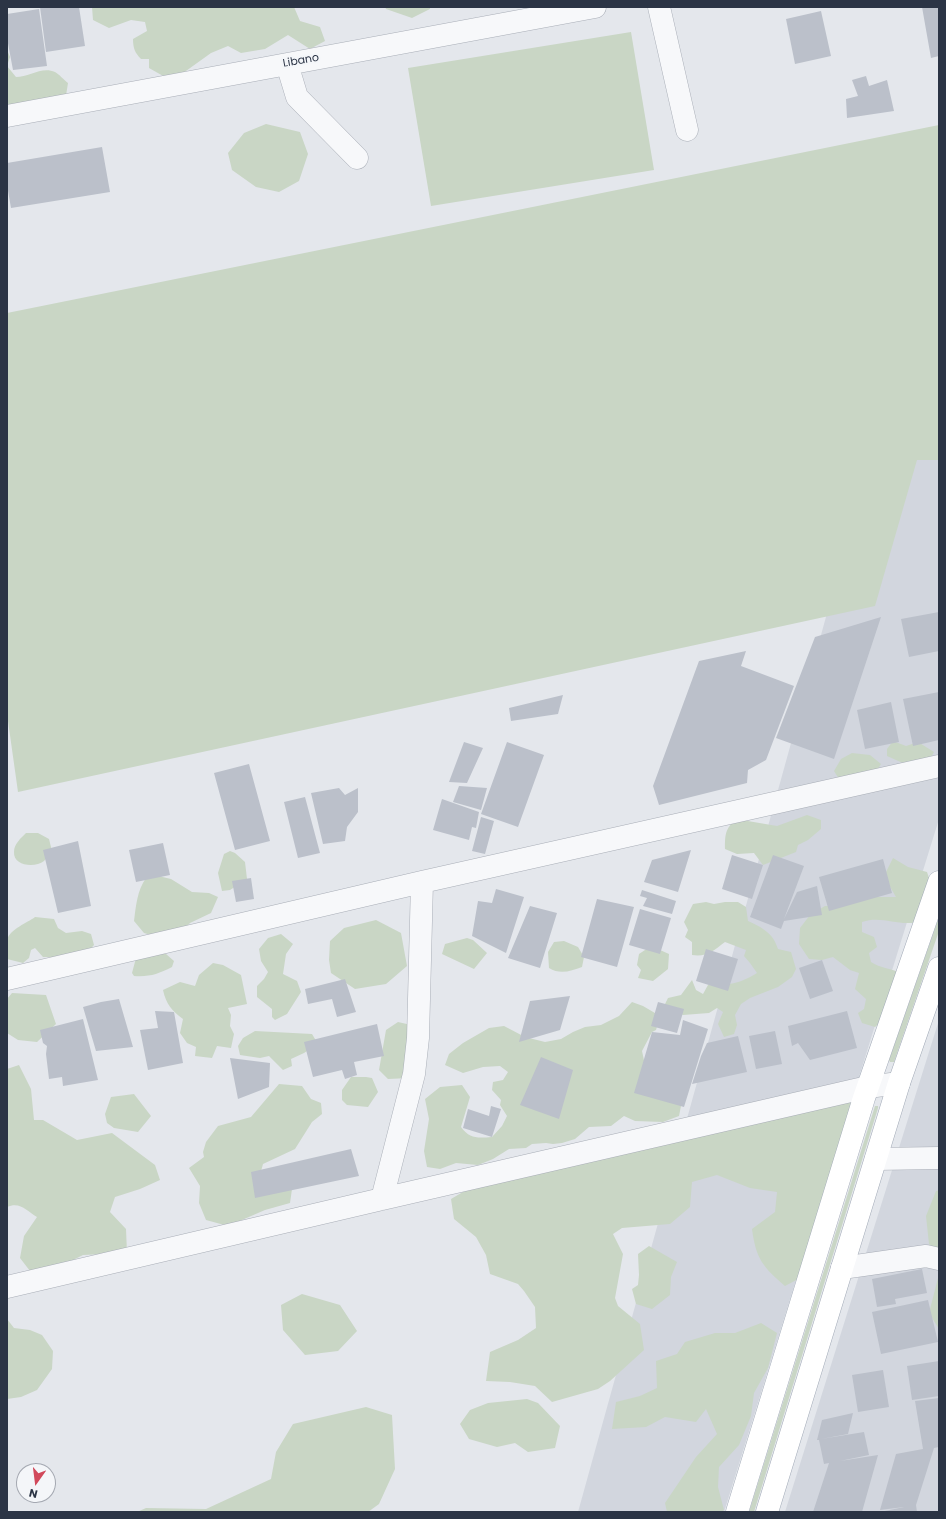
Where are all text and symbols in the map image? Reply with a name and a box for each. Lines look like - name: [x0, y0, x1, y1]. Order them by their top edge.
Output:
- street label: Libano: [282, 51, 320, 71]
- north arrow: [16, 1463, 56, 1503]
- text: N: [27, 1485, 39, 1502]

